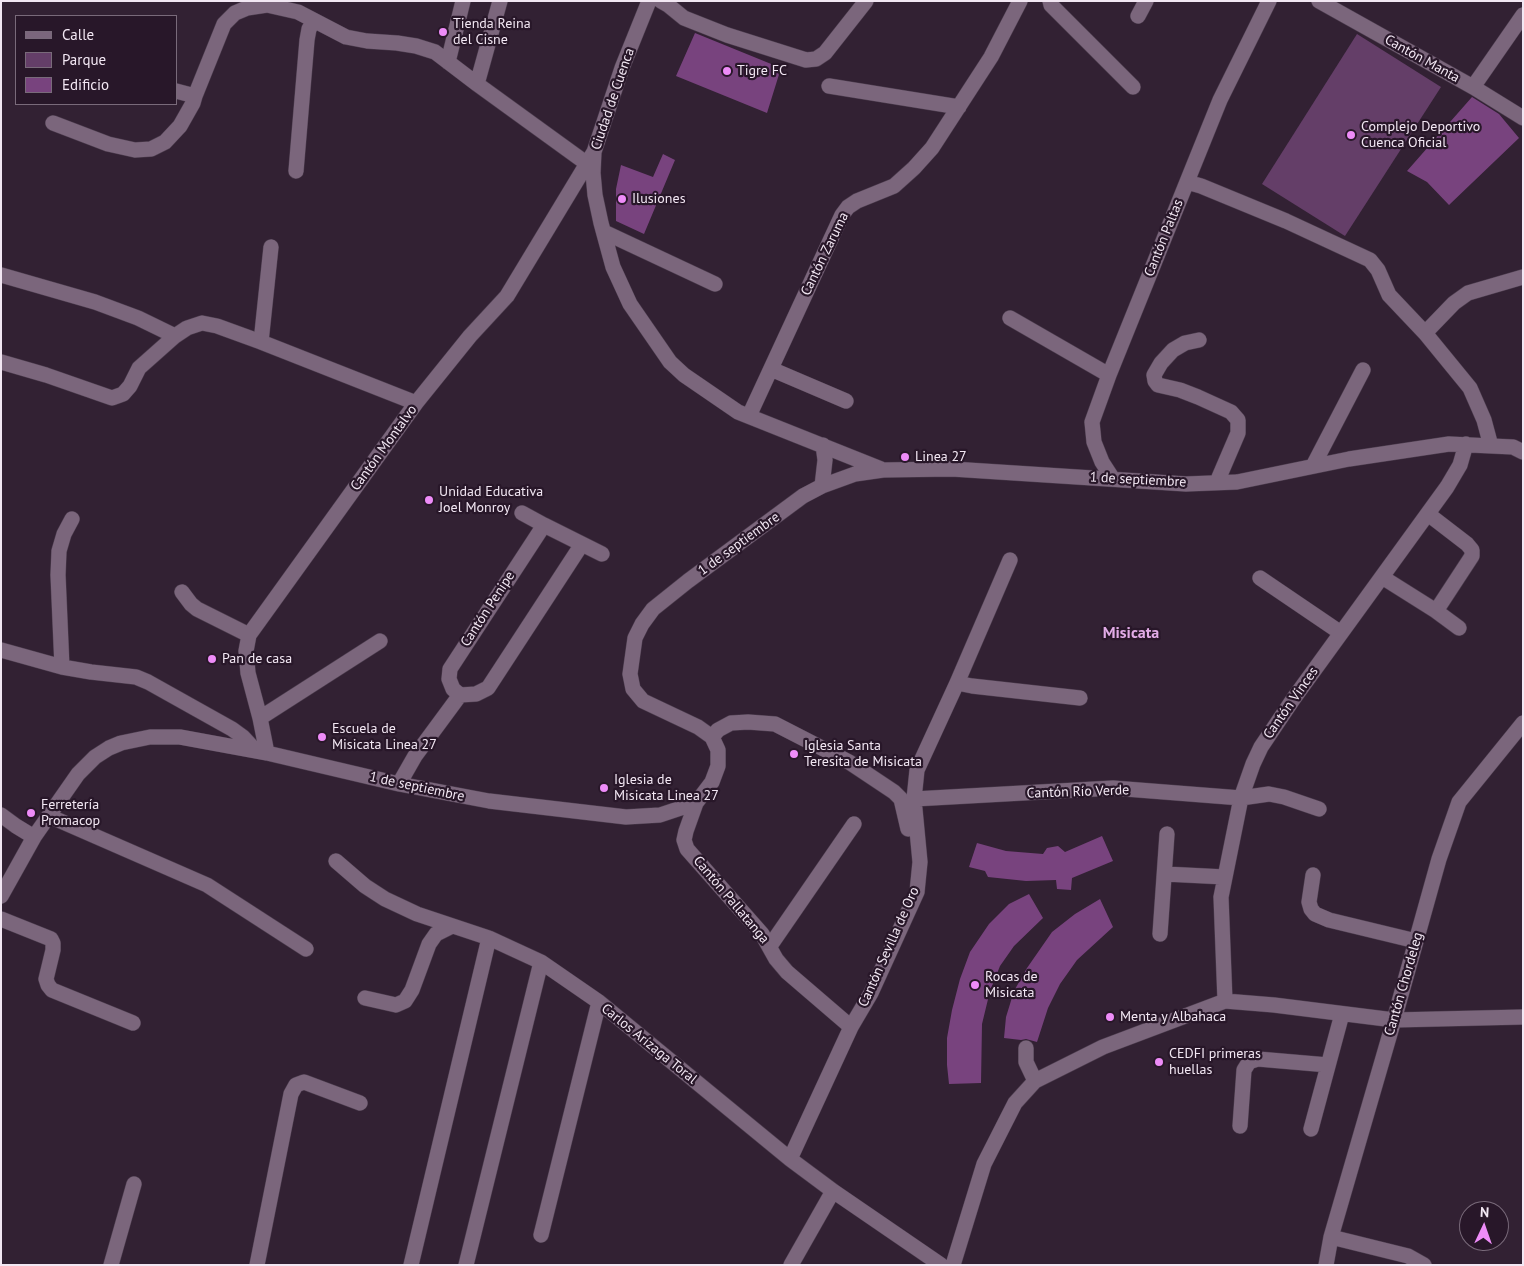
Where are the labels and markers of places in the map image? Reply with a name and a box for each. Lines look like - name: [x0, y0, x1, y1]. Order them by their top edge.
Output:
- place label: Tienda Reina del Cisne: [453, 16, 531, 48]
- marker: Tienda Reina del Cisne: [437, 26, 449, 38]
- place label: Tigre FC: [737, 63, 787, 79]
- marker: Tigre FC: [721, 65, 733, 77]
- place label: Complejo Deportivo Cuenca Oficial: [1361, 119, 1480, 152]
- marker: Complejo Deportivo Cuenca Oficial: [1345, 129, 1357, 141]
- place label: Ilusiones: [632, 191, 686, 207]
- marker: Ilusiones: [616, 193, 628, 205]
- place label: Linea 27: [915, 449, 967, 465]
- marker: Linea 27: [899, 451, 911, 463]
- place label: Unidad Educativa Joel Monroy: [439, 484, 543, 516]
- marker: Unidad Educativa Joel Monroy: [423, 494, 435, 506]
- place label: Pan de casa: [222, 651, 292, 667]
- marker: Pan de casa: [206, 653, 218, 665]
- place label: Escuela de Misicata Linea 27: [332, 721, 437, 754]
- marker: Escuela de Misicata Linea 27: [316, 731, 328, 743]
- place label: Iglesia Santa Teresita de Misicata: [804, 738, 922, 770]
- marker: Iglesia Santa Teresita de Misicata: [788, 748, 800, 760]
- place label: Iglesia de Misicata Linea 27: [614, 772, 719, 804]
- marker: Iglesia de Misicata Linea 27: [598, 782, 610, 794]
- place label: Ferretería Promacop: [41, 797, 100, 830]
- marker: Ferretería Promacop: [25, 807, 37, 819]
- place label: Rocas de Misicata: [985, 969, 1038, 1002]
- marker: Rocas de Misicata: [969, 979, 981, 991]
- place label: Menta y Albahaca: [1120, 1009, 1226, 1025]
- marker: Menta y Albahaca: [1104, 1011, 1116, 1023]
- place label: CEDFI primeras huellas: [1169, 1046, 1261, 1078]
- marker: CEDFI primeras huellas: [1153, 1056, 1165, 1068]

